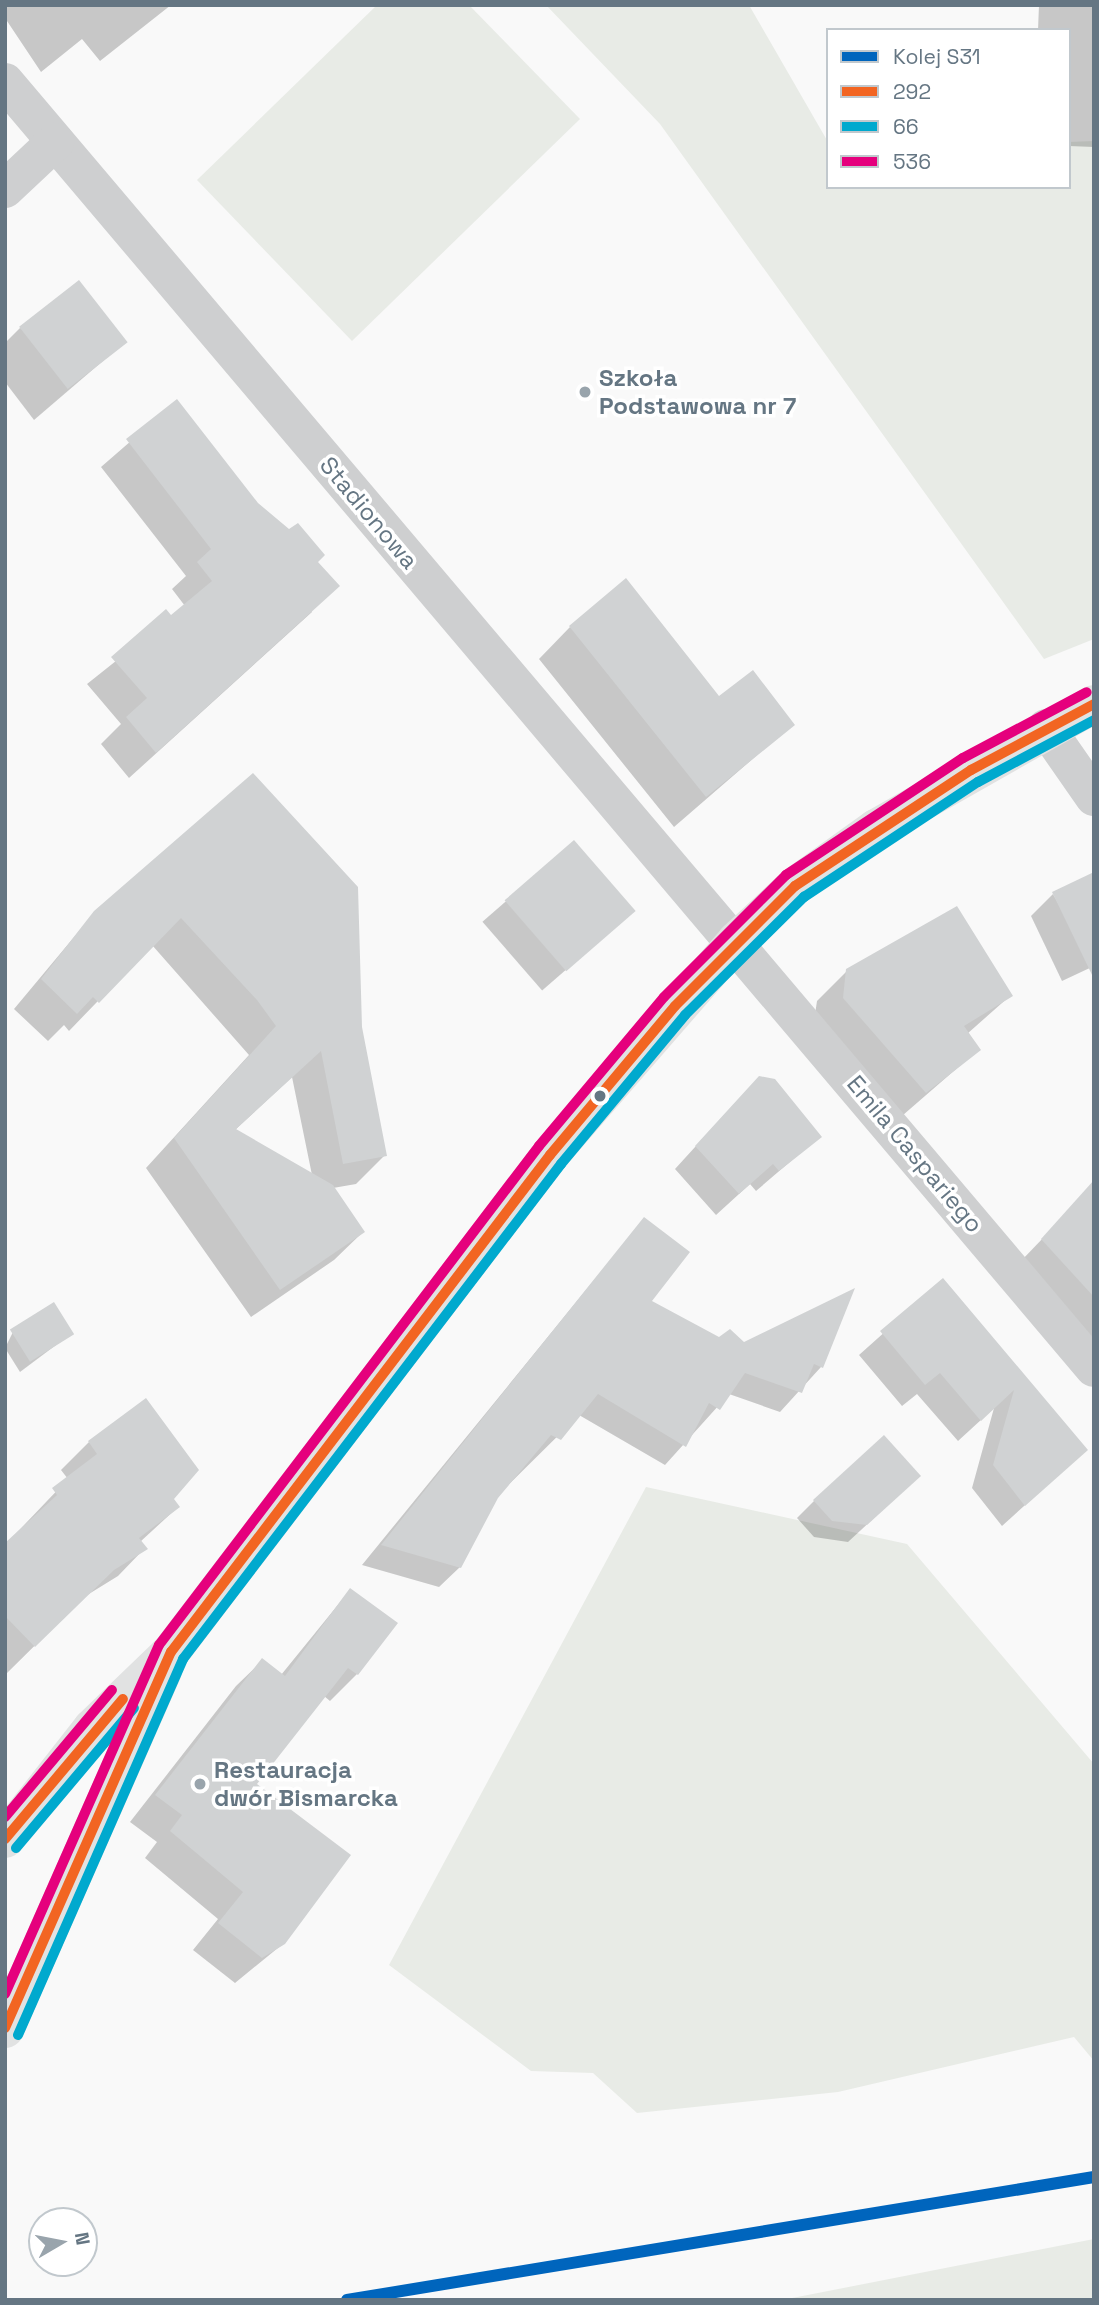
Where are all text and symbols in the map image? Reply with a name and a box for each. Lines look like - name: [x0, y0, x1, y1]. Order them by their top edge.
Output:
- legend: [826, 28, 1071, 189]
- text: Kolej S31: [893, 43, 981, 70]
- text: 292: [893, 78, 931, 105]
- text: 66: [893, 113, 919, 140]
- text: 536: [893, 148, 931, 175]
- place label: Szkoła Podstawowa nr 7: [599, 364, 796, 420]
- marker: Szkoła Podstawowa nr 7: [577, 384, 593, 400]
- street label: Stadionowa: [314, 451, 424, 575]
- street label: Emila Caspariego: [841, 1070, 989, 1238]
- unlabelled marker: [593, 1089, 607, 1103]
- place label: Restauracja dwór Bismarcka: [214, 1756, 398, 1812]
- marker: Restauracja dwór Bismarcka: [192, 1776, 208, 1792]
- north arrow: [28, 2207, 98, 2277]
- text: N: [69, 2230, 96, 2247]

